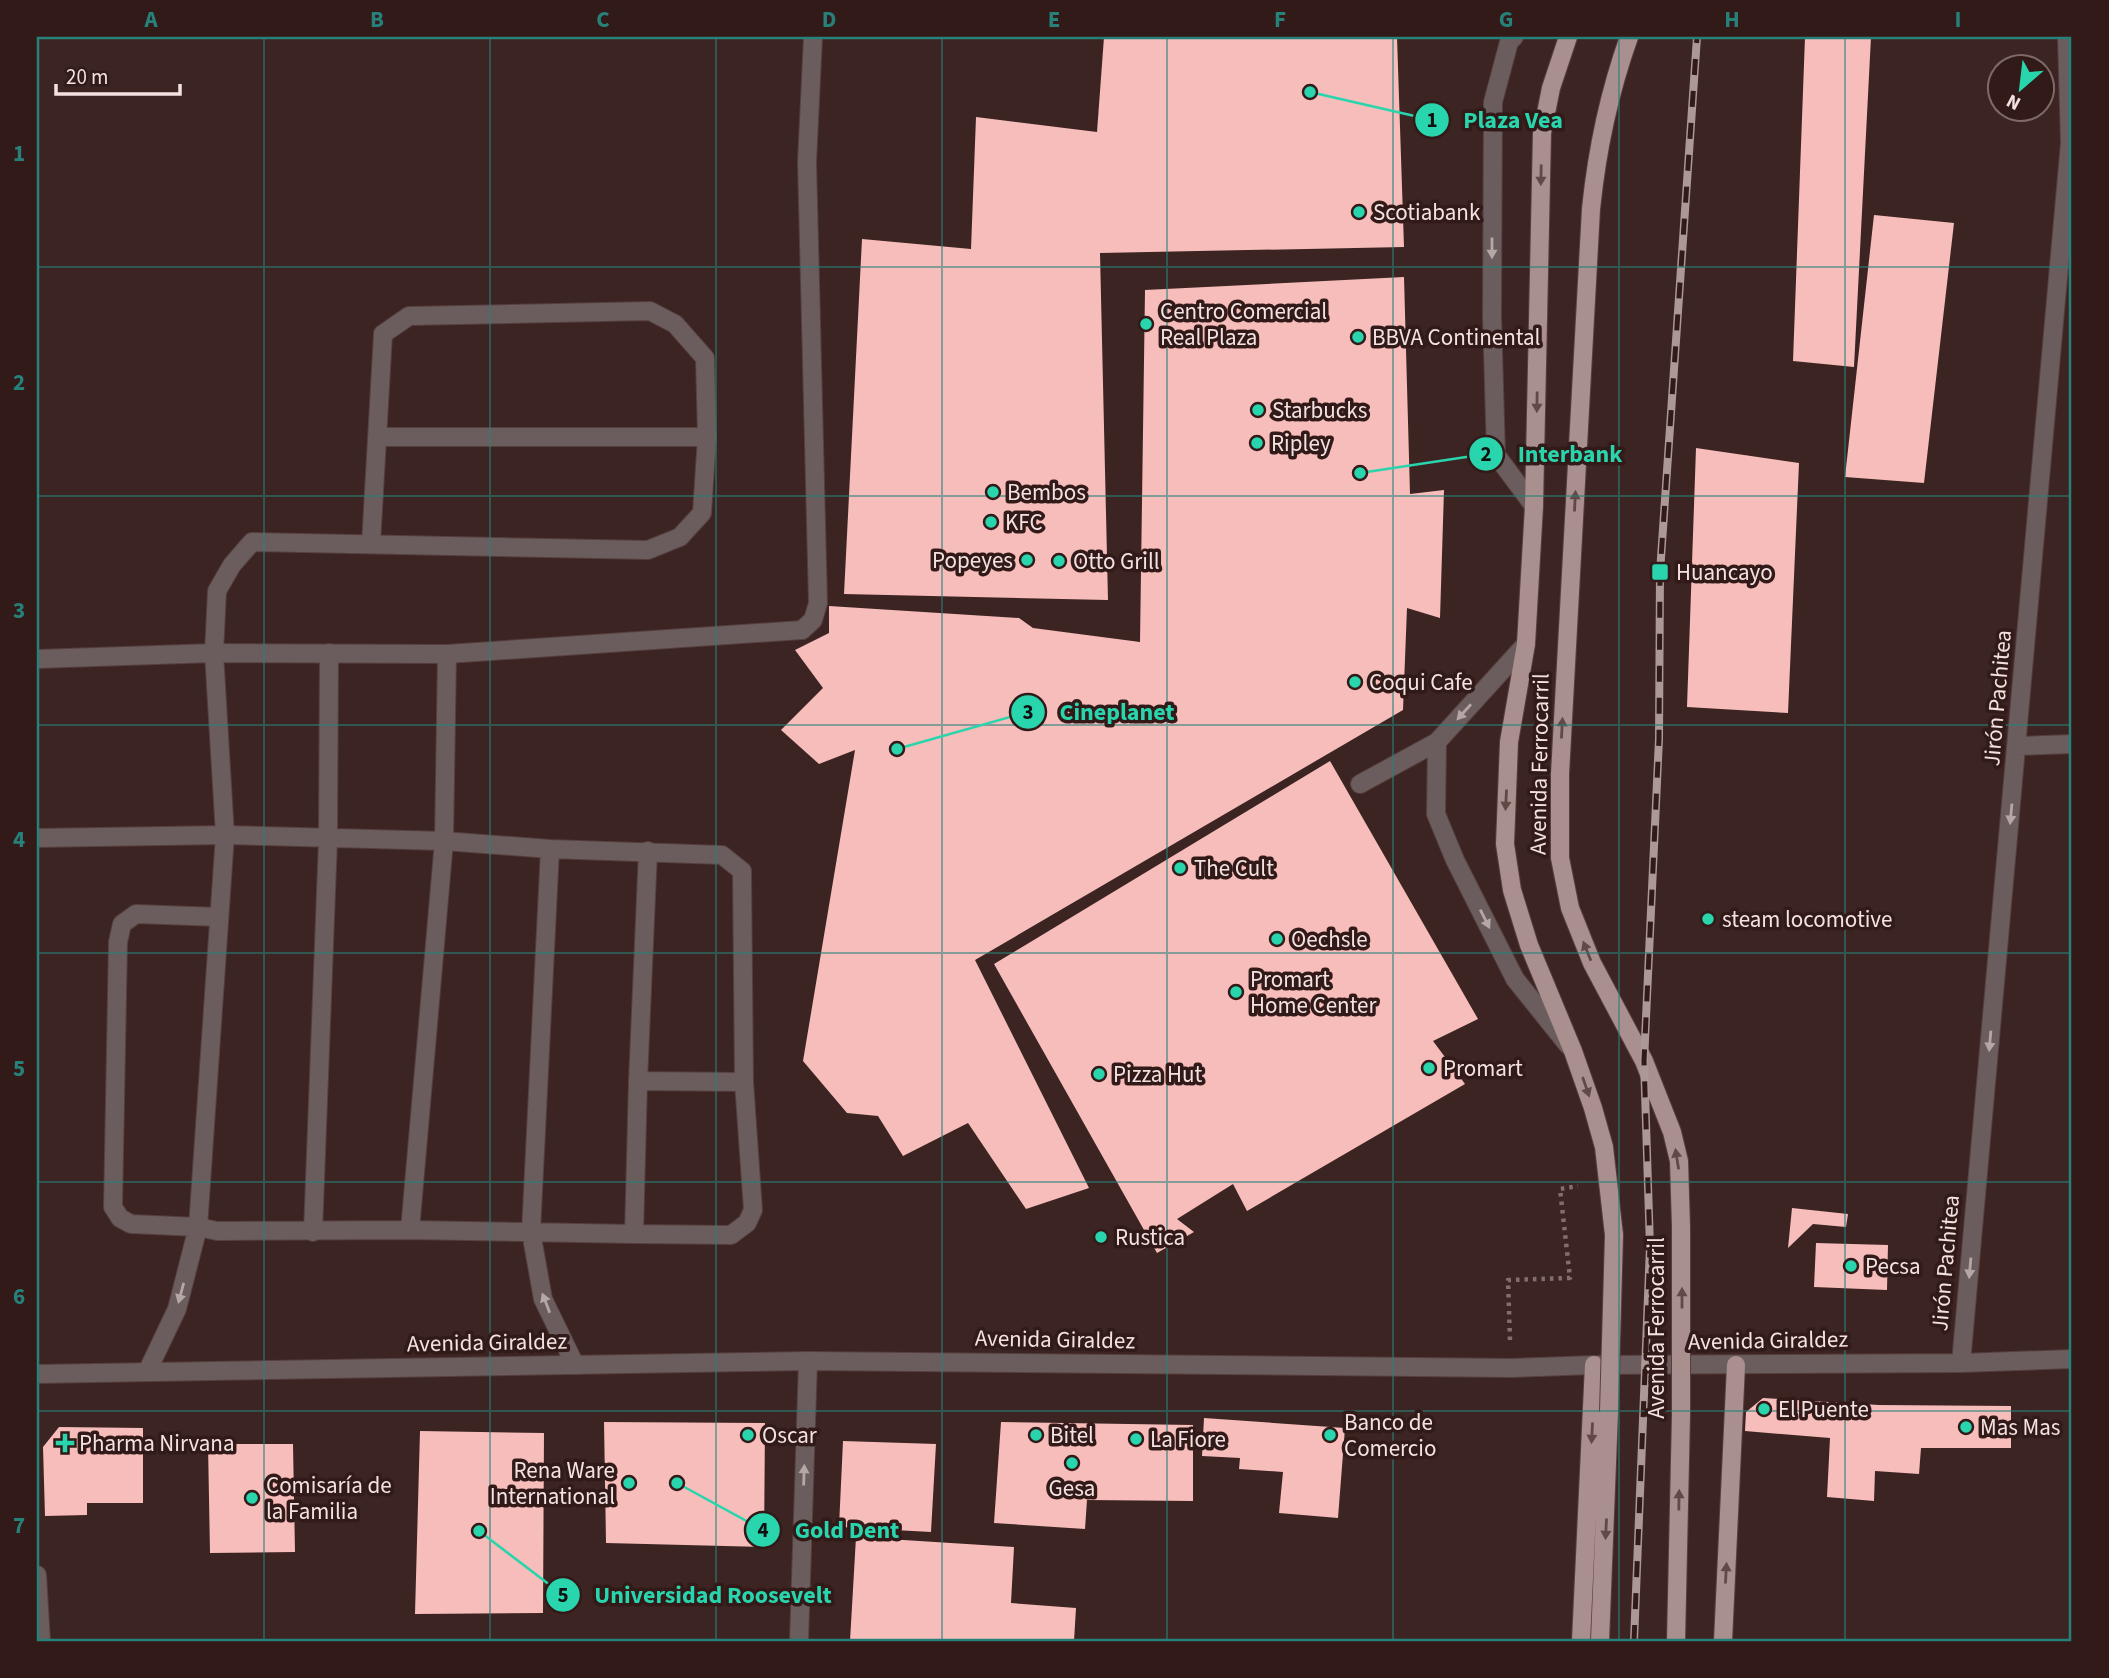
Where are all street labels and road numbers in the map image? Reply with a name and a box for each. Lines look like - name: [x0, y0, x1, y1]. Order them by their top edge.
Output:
- street label: Jirón Pachitea: [1975, 629, 2020, 767]
- street label: Avenida Ferrocarril: [1521, 673, 1558, 855]
- street label: Jirón Pachitea: [1923, 1194, 1968, 1332]
- street label: Avenida Ferrocarril: [1640, 1237, 1673, 1419]
- street label: Avenida Giraldez: [975, 1322, 1136, 1357]
- street label: Avenida Giraldez: [1688, 1323, 1849, 1358]
- street label: Avenida Giraldez: [407, 1325, 568, 1360]

